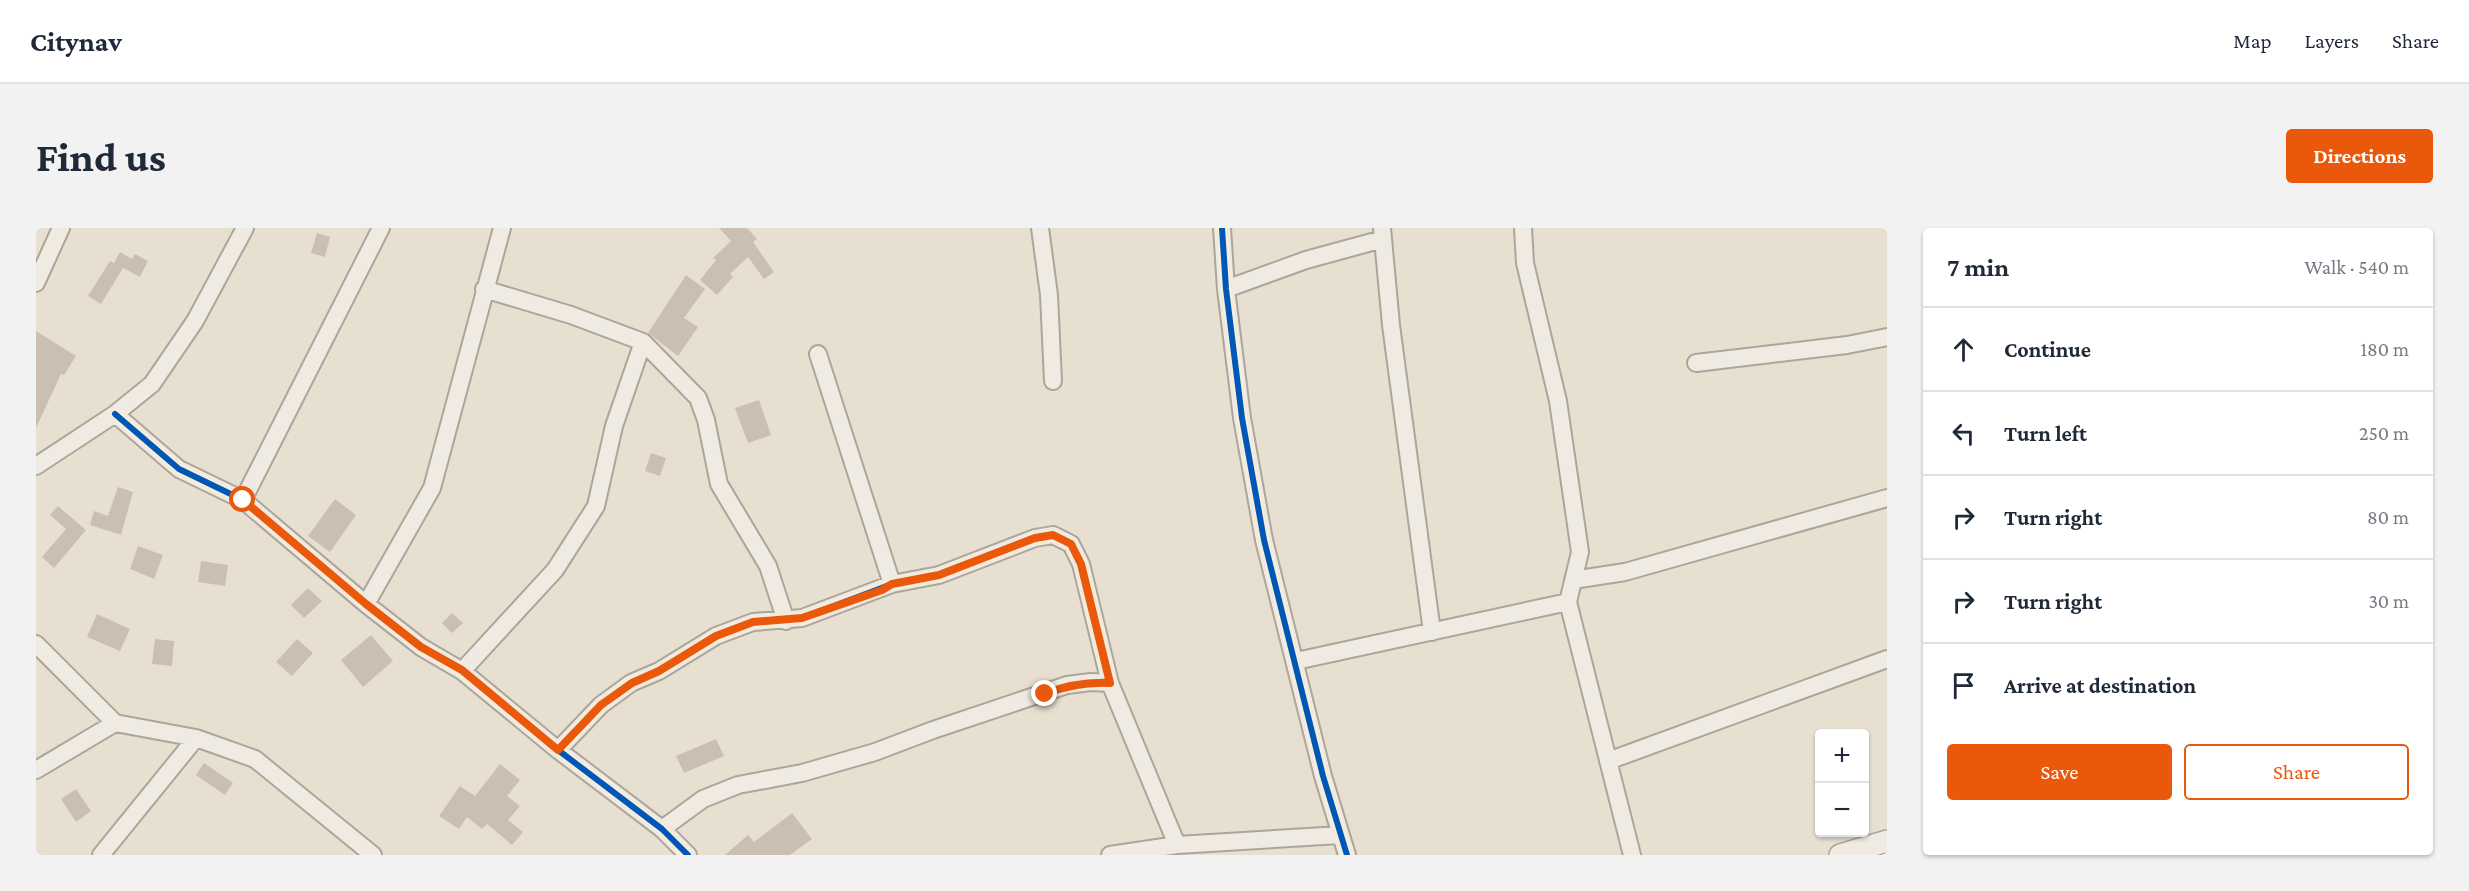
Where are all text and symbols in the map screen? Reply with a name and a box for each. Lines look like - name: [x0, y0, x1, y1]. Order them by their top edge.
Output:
- text: Citynav: [30, 26, 122, 57]
- text: Map: [2233, 29, 2272, 53]
- text: Layers: [2305, 29, 2359, 53]
- text: Share: [2392, 29, 2439, 53]
- button: Directions: [2286, 129, 2433, 183]
- text: Find us: [36, 133, 166, 180]
- text: 7 min: [1947, 253, 2009, 282]
- text: Walk · 540 m: [2304, 256, 2409, 278]
- icon: ahead: [1947, 333, 1980, 366]
- text: Continue: [2004, 337, 2091, 362]
- text: 180 m: [2360, 338, 2409, 360]
- icon: left: [1947, 417, 1980, 450]
- text: Turn left: [2004, 421, 2087, 446]
- text: 250 m: [2359, 422, 2409, 444]
- route start: [229, 486, 255, 512]
- icon: right: [1947, 501, 1980, 534]
- text: Turn right: [2004, 505, 2102, 530]
- text: 80 m: [2367, 506, 2409, 528]
- icon: right: [1947, 585, 1980, 618]
- text: Turn right: [2004, 589, 2102, 614]
- text: 30 m: [2368, 590, 2409, 612]
- icon: arrive: [1947, 669, 1980, 702]
- text: Arrive at destination: [2004, 673, 2196, 698]
- route end: [1031, 680, 1057, 706]
- map controls: [1815, 729, 1869, 837]
- button: +: [1815, 729, 1869, 783]
- button: Save: [1947, 744, 2172, 800]
- button: Share: [2184, 744, 2409, 800]
- button: −: [1815, 783, 1869, 837]

